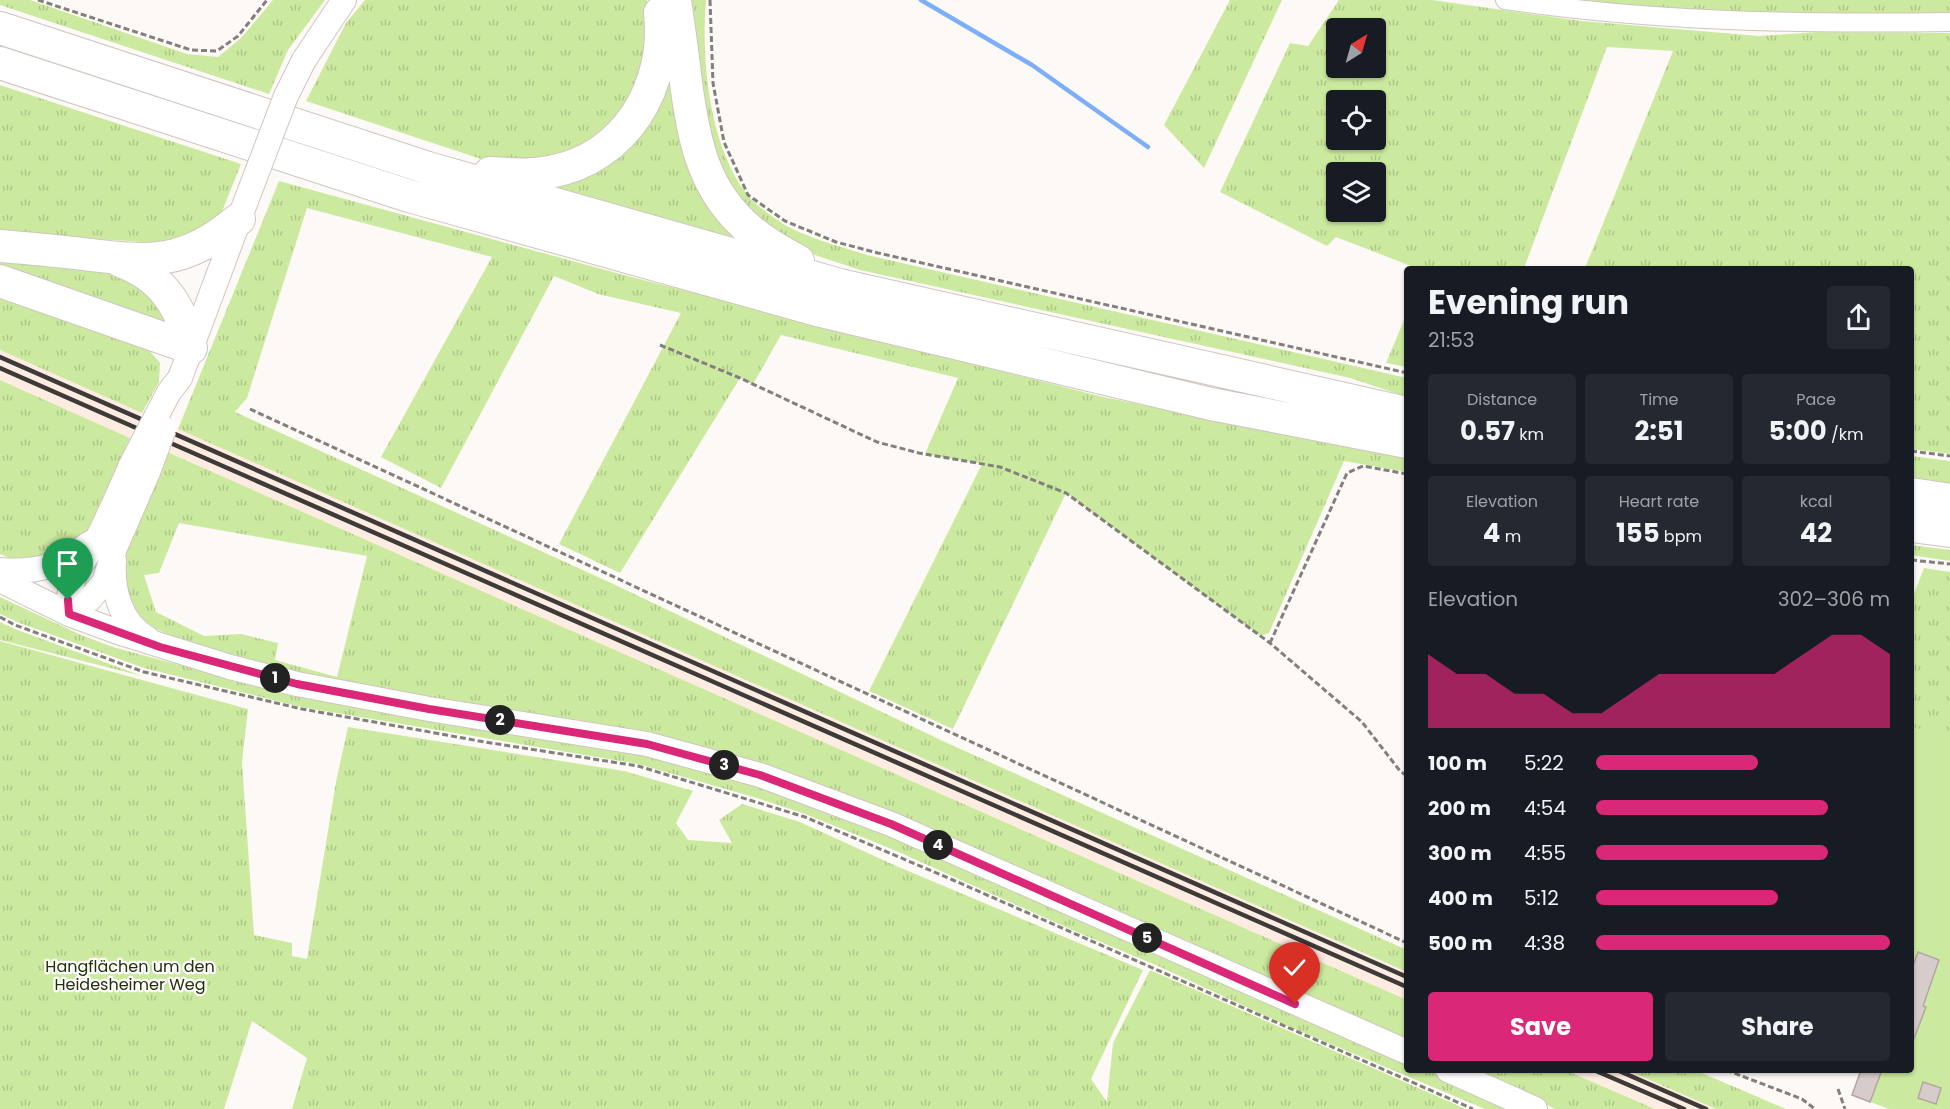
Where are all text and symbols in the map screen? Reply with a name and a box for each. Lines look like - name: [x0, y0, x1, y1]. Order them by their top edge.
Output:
- north arrow: [1326, 18, 1386, 78]
- map controls: [1326, 18, 1386, 222]
- button: locate: [1326, 90, 1386, 150]
- button: layers: [1326, 162, 1386, 222]
- text: Evening run: [1428, 279, 1629, 326]
- button: share: [1827, 286, 1890, 349]
- text: 21:53: [1428, 326, 1475, 354]
- text: Distance: [1467, 388, 1537, 411]
- text: Time: [1640, 388, 1679, 411]
- text: Pace: [1796, 388, 1836, 411]
- text: 0.57: [1460, 413, 1515, 449]
- text: 2:51: [1635, 413, 1683, 449]
- text: 5:00: [1769, 413, 1827, 449]
- text: km: [1515, 423, 1544, 446]
- text: /km: [1827, 423, 1863, 446]
- text: Elevation: [1466, 490, 1538, 513]
- text: Heart rate: [1619, 490, 1699, 513]
- text: kcal: [1800, 490, 1832, 513]
- text: 4: [1483, 515, 1500, 551]
- text: 155: [1616, 515, 1660, 551]
- text: 42: [1800, 515, 1832, 551]
- text: m: [1500, 525, 1521, 548]
- text: bpm: [1660, 525, 1702, 548]
- pin: [42, 538, 93, 600]
- icon: arrive: [51, 547, 84, 580]
- text: Elevation: [1428, 585, 1518, 613]
- text: 302–306 m: [1778, 585, 1890, 613]
- pin: 1: [260, 663, 290, 693]
- text: 1: [272, 666, 278, 689]
- pin: 2: [485, 705, 515, 735]
- text: 2: [495, 708, 505, 731]
- text: 100 m: [1428, 749, 1487, 777]
- text: 5:22: [1524, 749, 1564, 777]
- pin: 3: [709, 750, 739, 780]
- text: 3: [719, 753, 729, 776]
- text: 200 m: [1428, 794, 1491, 822]
- text: 4:54: [1524, 794, 1566, 822]
- pin: 4: [923, 830, 953, 860]
- text: 4: [933, 833, 943, 856]
- text: 300 m: [1428, 839, 1492, 867]
- text: 4:55: [1524, 839, 1566, 867]
- text: 400 m: [1428, 884, 1493, 912]
- text: 5:12: [1524, 884, 1559, 912]
- pin: 5: [1132, 923, 1162, 953]
- text: 5: [1142, 926, 1152, 949]
- text: 500 m: [1428, 929, 1493, 957]
- text: 4:38: [1524, 929, 1565, 957]
- pin: [1269, 942, 1320, 1004]
- icon: check: [1278, 951, 1311, 984]
- park label: Hangflächen um den Heidesheimer Weg: [45, 955, 215, 996]
- button: Save: [1428, 992, 1653, 1061]
- button: Share: [1665, 992, 1890, 1061]

